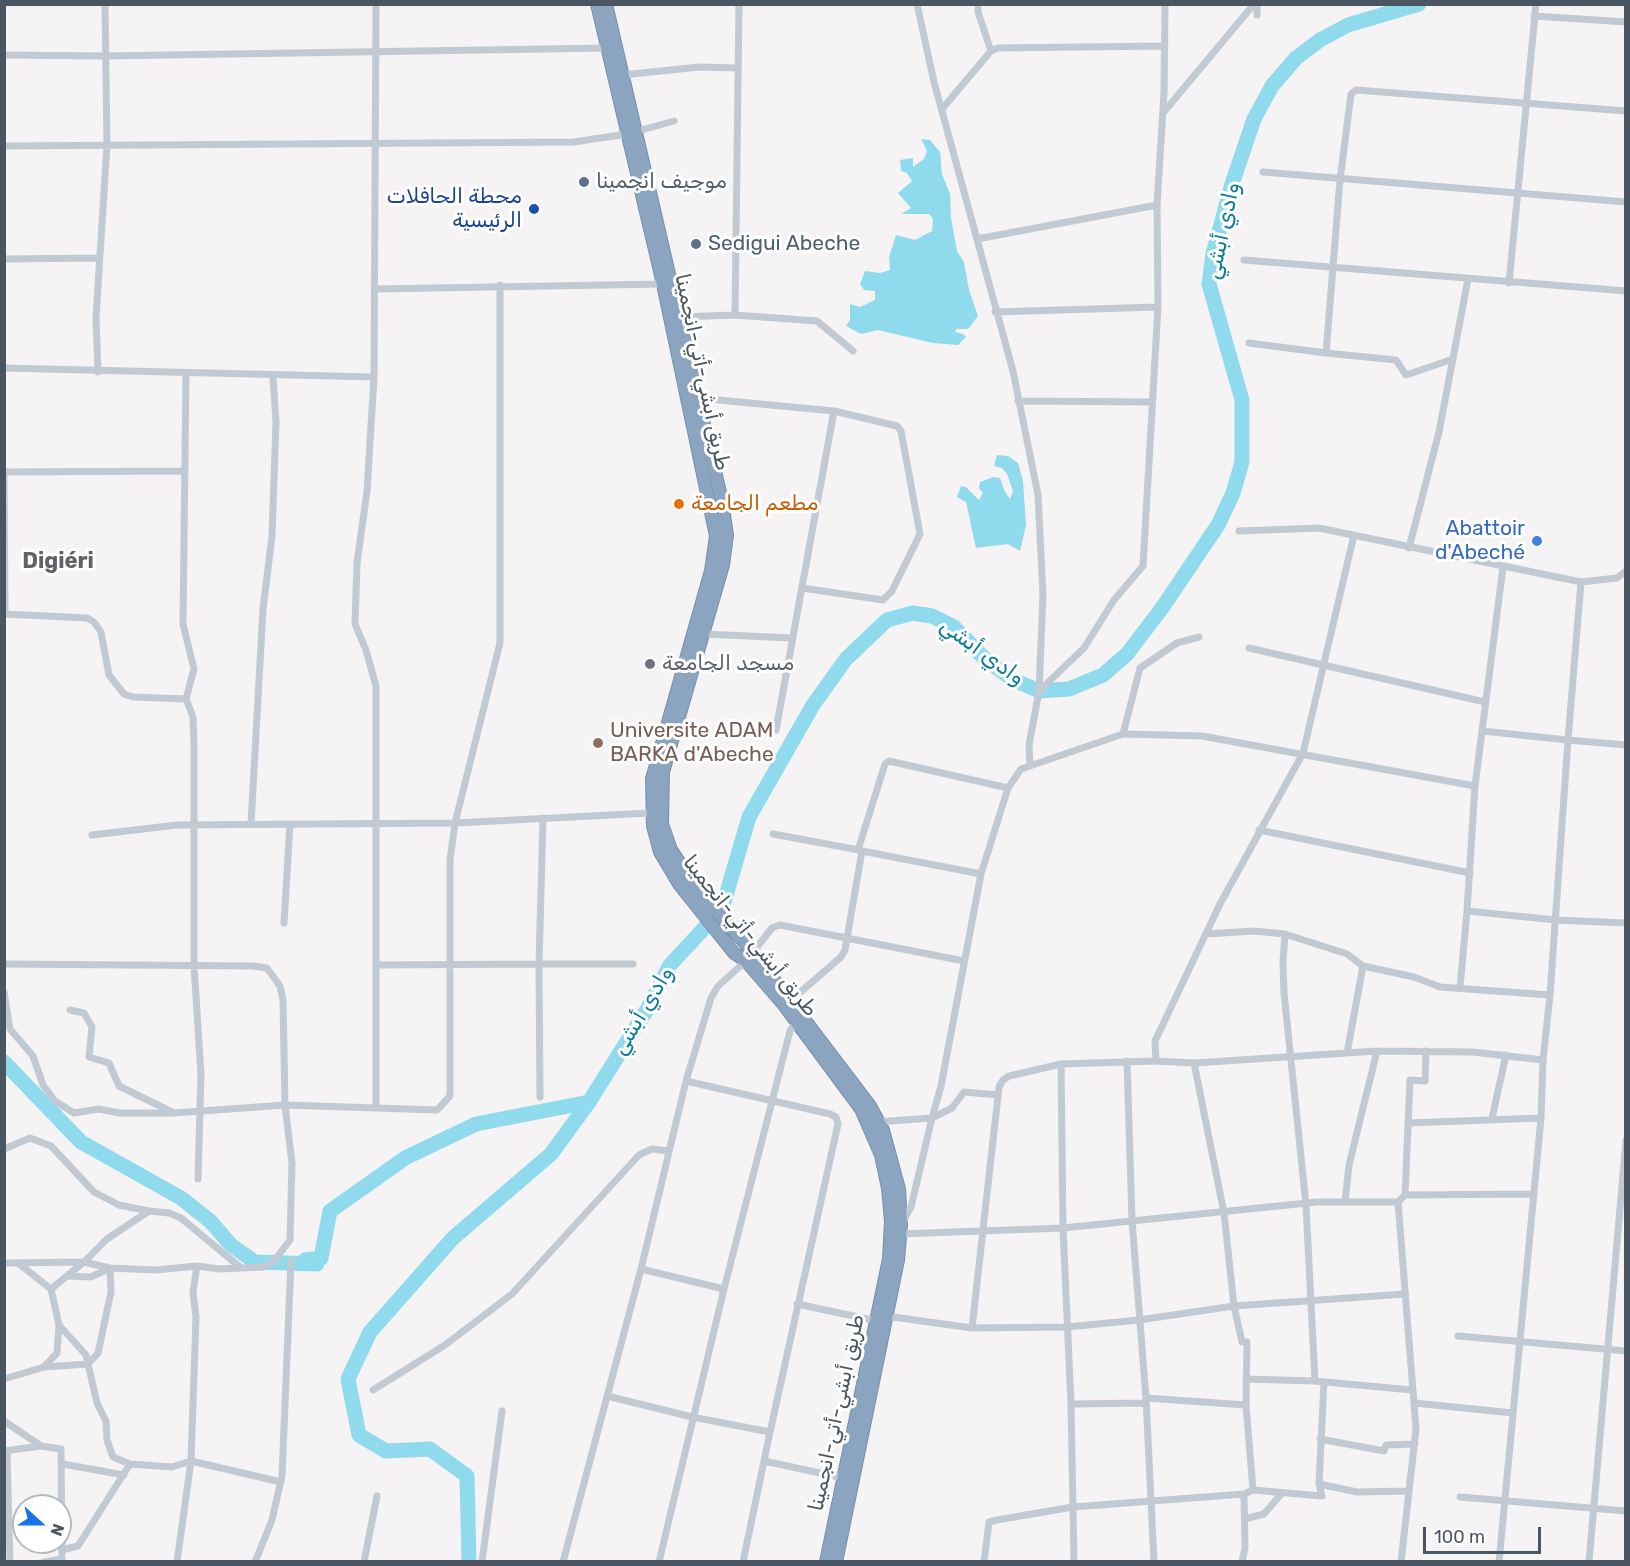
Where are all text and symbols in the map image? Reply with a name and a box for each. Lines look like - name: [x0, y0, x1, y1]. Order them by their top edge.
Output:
- place label: موجيف انجمينا: [596, 169, 727, 195]
- marker: موجيف انجمينا: [577, 175, 591, 189]
- water label: وادي أبشي: [1200, 180, 1246, 282]
- place label: محطة الحافلات الرئيسية: [387, 184, 522, 234]
- marker: محطة الحافلات الرئيسية: [527, 202, 541, 216]
- place label: Sedigui Abeche: [708, 231, 860, 257]
- marker: Sedigui Abeche: [689, 237, 703, 251]
- street label: طريق أبشي-أتي-انجمينا: [669, 271, 735, 473]
- place label: مطعم الجامعة: [691, 491, 818, 517]
- marker: مطعم الجامعة: [672, 497, 686, 511]
- place label: Abattoir d'Abeché: [1435, 516, 1525, 566]
- marker: Abattoir d'Abeché: [1530, 534, 1544, 548]
- district label: Digiéri: [22, 549, 94, 575]
- water label: وادي أبشي: [934, 612, 1030, 692]
- place label: مسجد الجامعة: [662, 651, 794, 677]
- marker: مسجد الجامعة: [643, 657, 657, 671]
- place label: Universite ADAM BARKA d'Abeche: [610, 718, 774, 768]
- marker: Universite ADAM BARKA d'Abeche: [591, 736, 605, 750]
- street label: طريق أبشي-أتي-انجمينا: [677, 850, 823, 1022]
- water label: وادي أبشي: [606, 962, 680, 1060]
- street label: طريق أبشي-أتي-انجمينا: [804, 1312, 870, 1514]
- north arrow: [12, 1494, 72, 1554]
- scale bar: [1426, 1515, 1544, 1553]
- text: N: [46, 1521, 68, 1539]
- text: 100 m: [1434, 1526, 1485, 1548]

